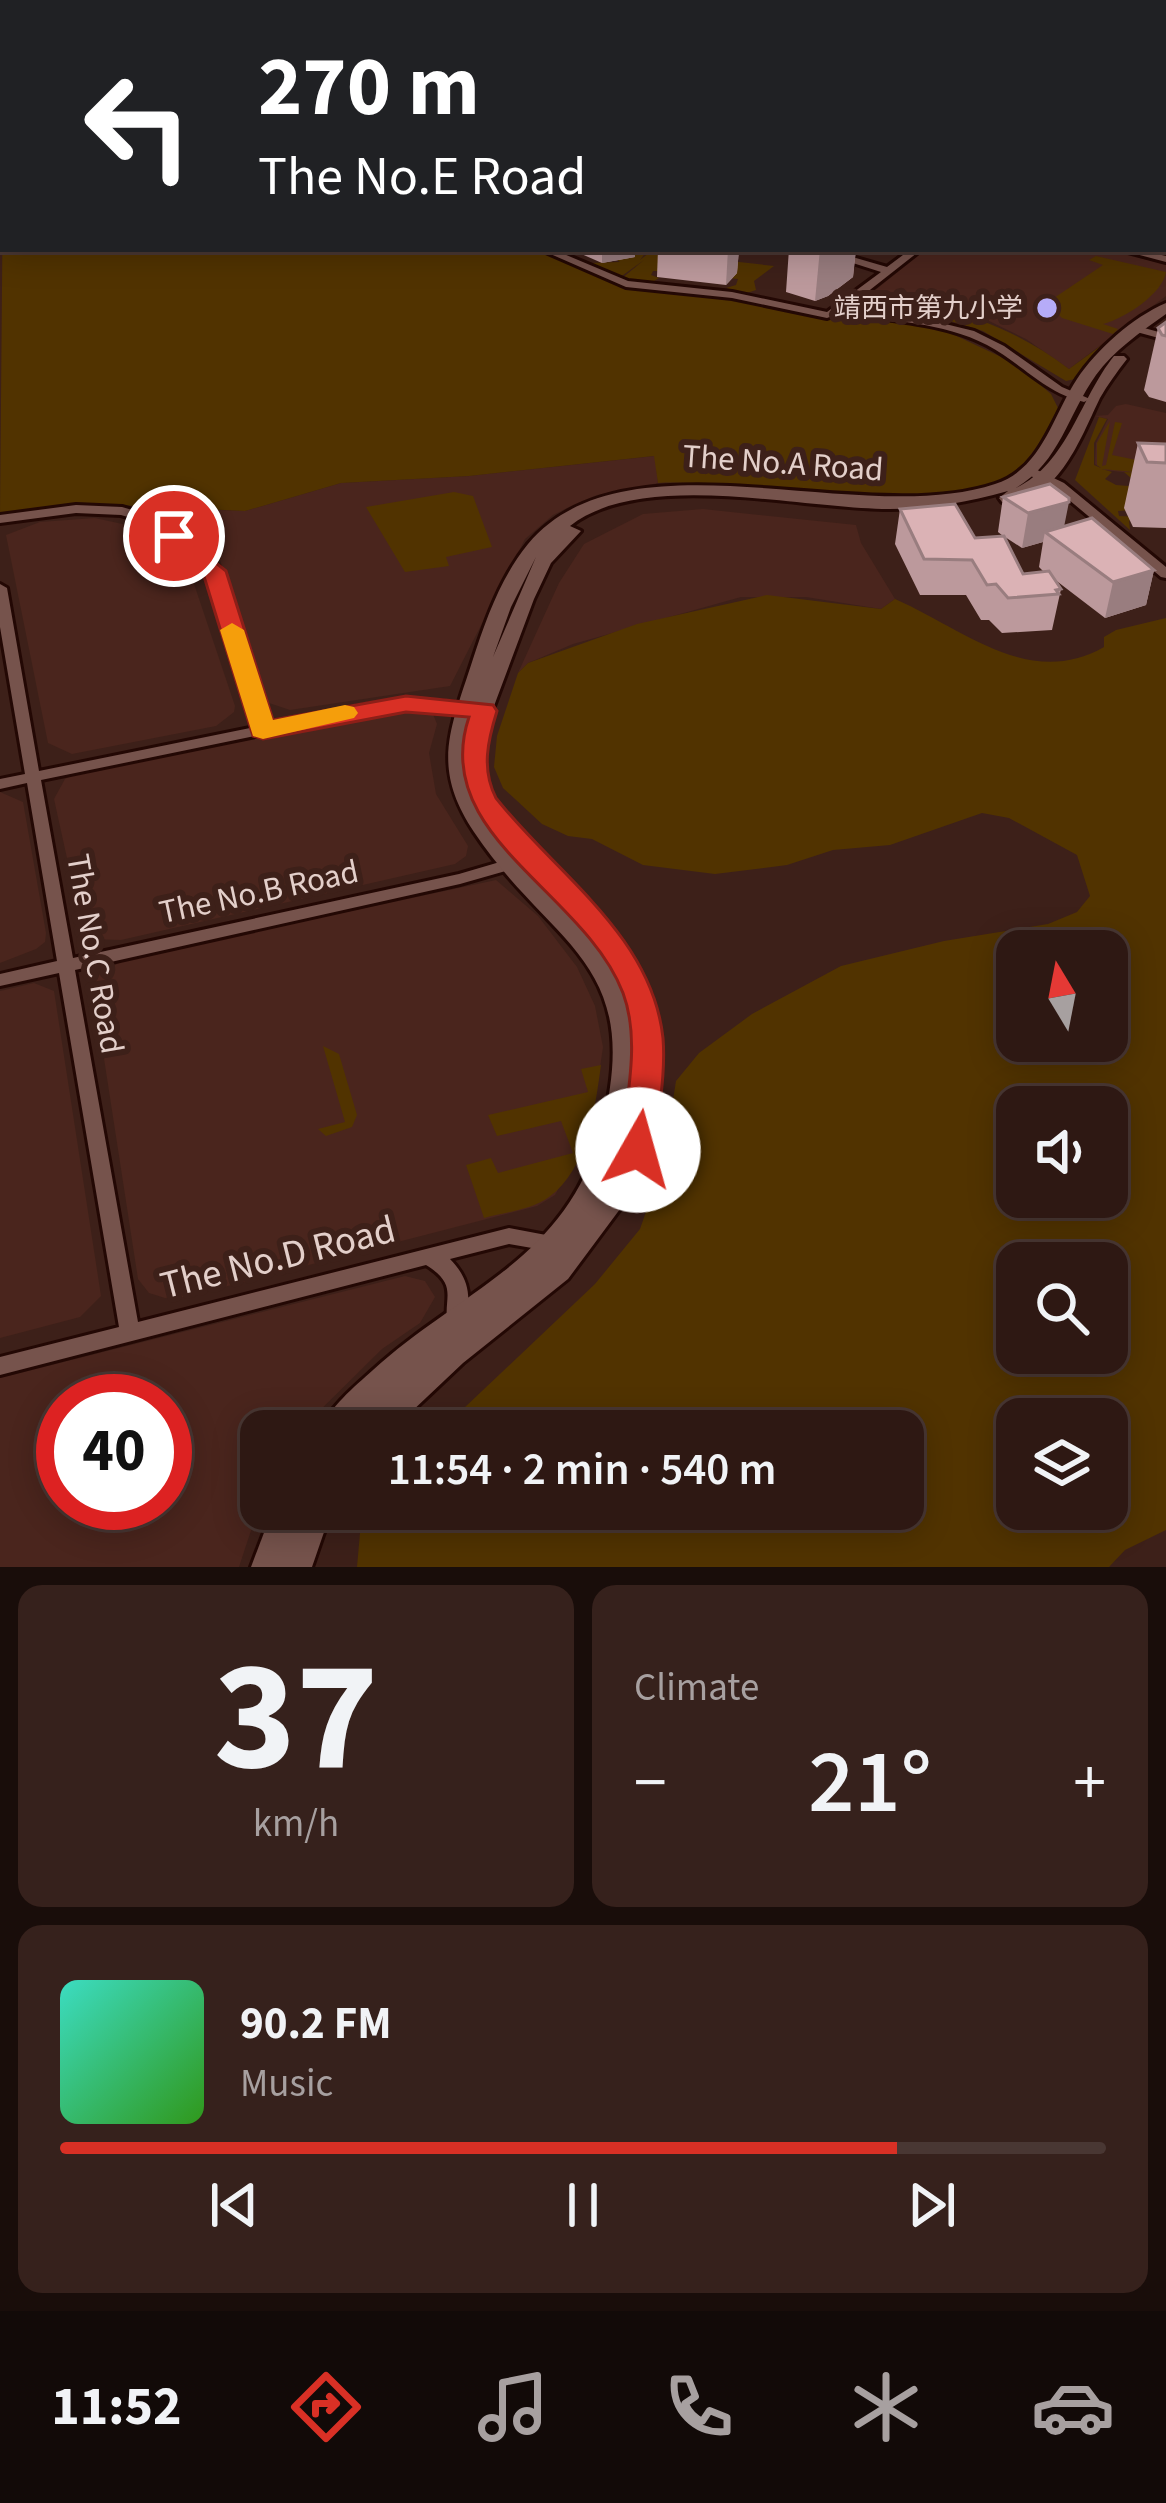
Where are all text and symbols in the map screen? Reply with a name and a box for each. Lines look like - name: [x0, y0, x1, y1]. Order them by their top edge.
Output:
- text: 270 m: [258, 28, 480, 148]
- icon: left: [60, 48, 216, 204]
- text: The No.E Road: [258, 139, 586, 216]
- place label: 靖西市第九小学: [834, 289, 1023, 328]
- marker: 靖西市第九小学: [1034, 295, 1060, 321]
- street label: The No.A Road: [681, 433, 885, 493]
- pin: [123, 485, 225, 587]
- icon: arrive: [141, 503, 207, 569]
- street label: The No.B Road: [155, 848, 363, 936]
- street label: The No.C Road: [54, 850, 136, 1058]
- north arrow: [996, 930, 1128, 1062]
- map controls: [996, 930, 1128, 1530]
- button: sound: [996, 1086, 1128, 1218]
- position arrow: [575, 1087, 701, 1213]
- street label: The No.D Road: [155, 1202, 401, 1314]
- button: search: [996, 1242, 1128, 1374]
- speed limit sign: 40: [36, 1374, 192, 1530]
- button: layers: [996, 1398, 1128, 1530]
- text: 11:54 · 2 min · 540 m: [388, 1438, 776, 1502]
- text: 37: [214, 1607, 378, 1829]
- text: Climate: [634, 1660, 759, 1716]
- text: 21°: [808, 1719, 932, 1847]
- text: −: [634, 1736, 667, 1830]
- text: +: [1073, 1736, 1106, 1830]
- text: km/h: [253, 1796, 339, 1852]
- text: 90.2 FM: [240, 1992, 392, 2056]
- text: Music: [240, 2056, 333, 2112]
- icon: previous: [201, 2172, 267, 2238]
- icon: pause: [550, 2172, 616, 2238]
- icon: next: [899, 2172, 965, 2238]
- icon: directions: [284, 2365, 368, 2449]
- icon: music: [471, 2365, 555, 2449]
- icon: phone: [657, 2365, 741, 2449]
- icon: climate: [844, 2365, 928, 2449]
- icon: car: [1031, 2365, 1115, 2449]
- text: 11:52: [51, 2369, 182, 2446]

